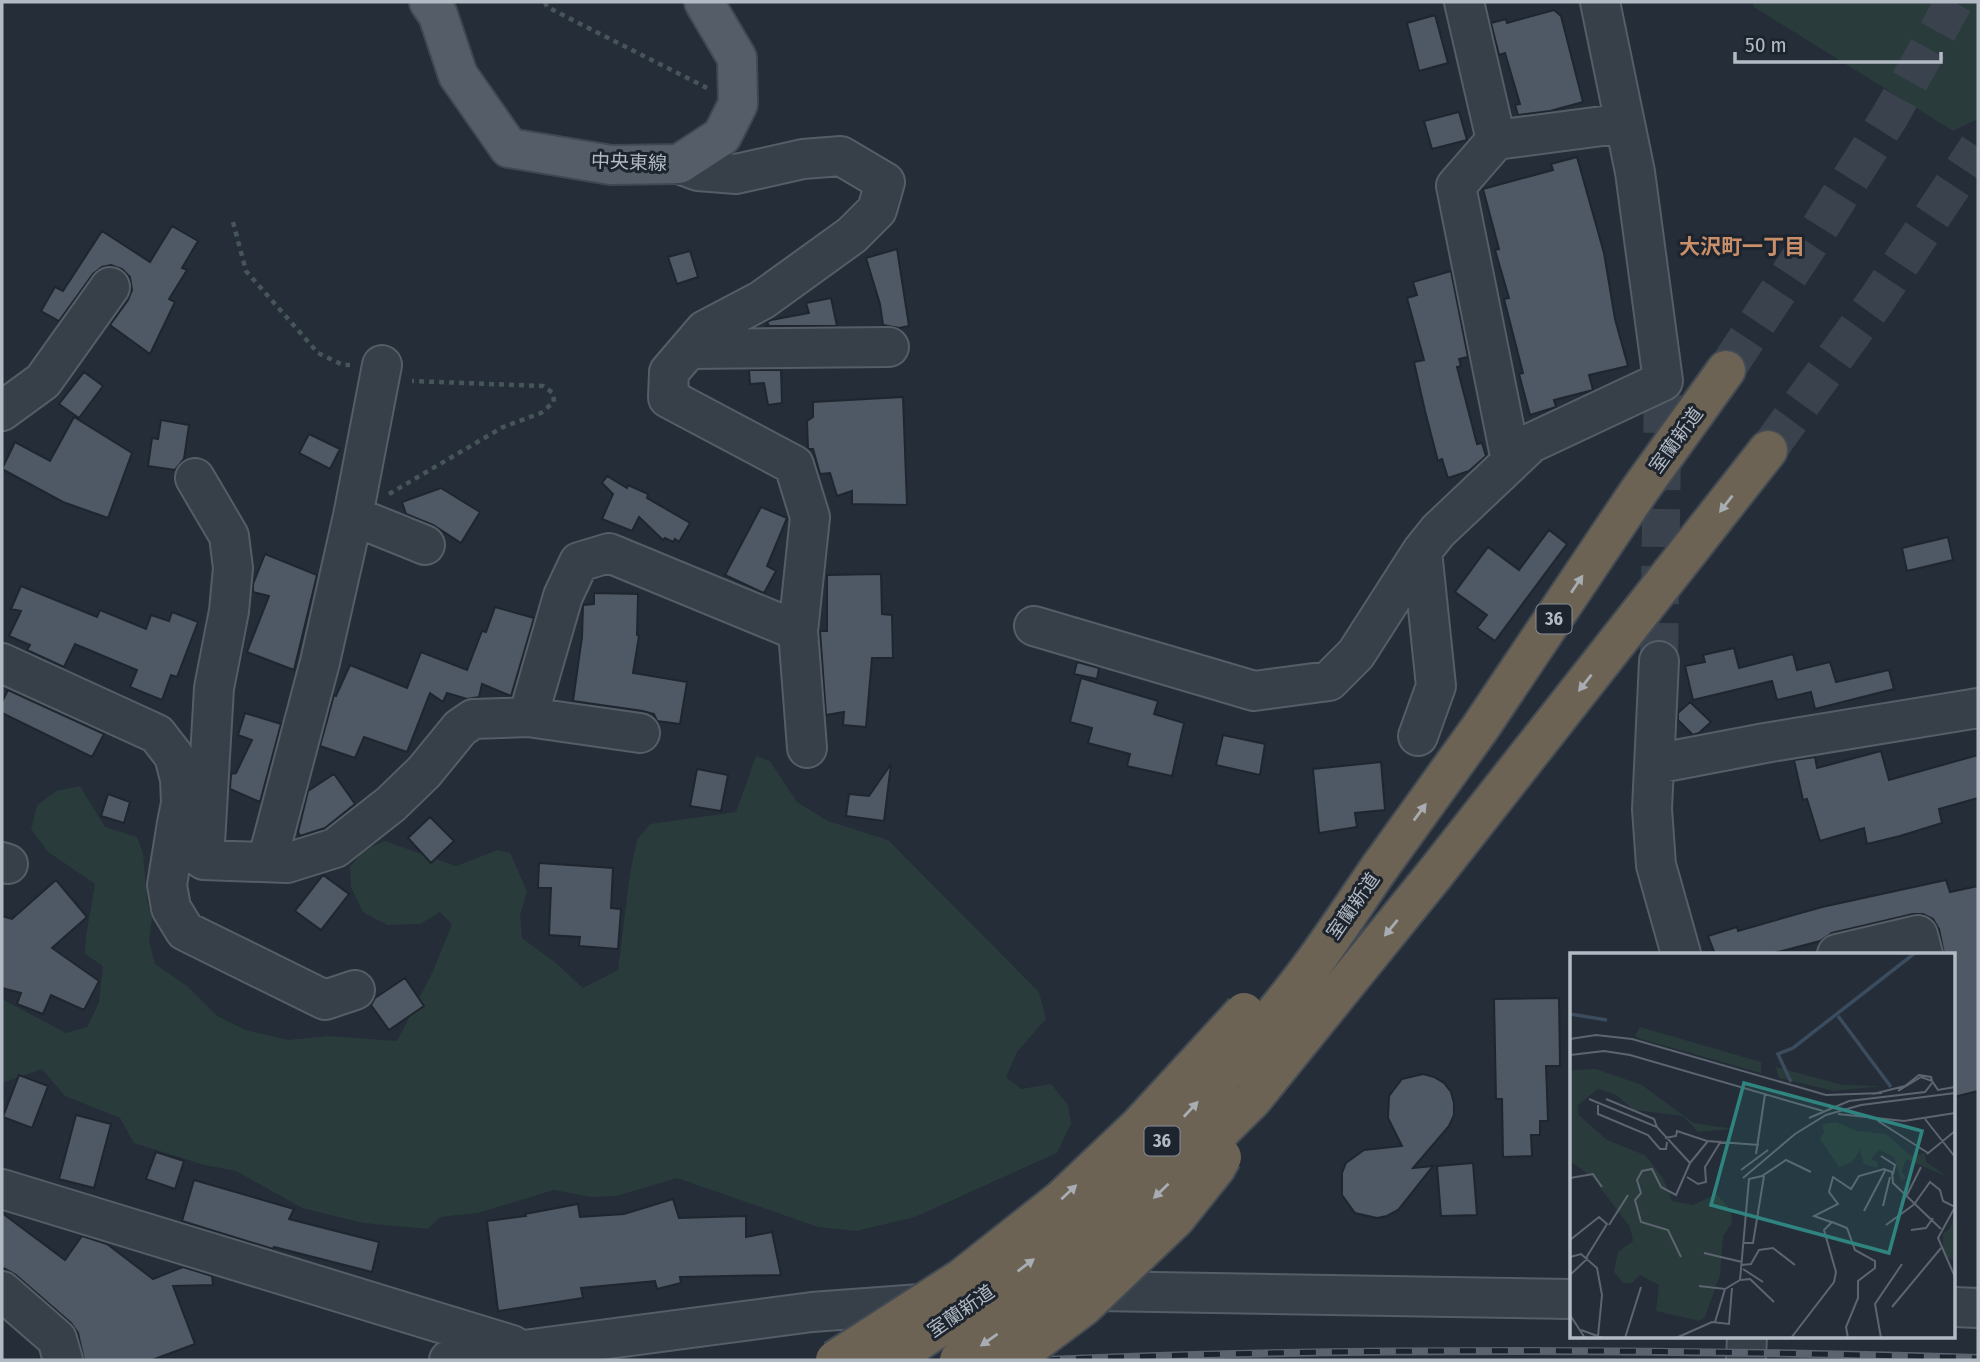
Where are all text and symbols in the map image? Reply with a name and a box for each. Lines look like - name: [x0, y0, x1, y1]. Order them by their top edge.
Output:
- scale bar: [1735, 21, 1941, 65]
- text: 50 m: [1745, 32, 1787, 58]
- street label: 中央東線: [591, 149, 667, 175]
- district label: 大沢町一丁目: [1679, 234, 1805, 260]
- street label: 室蘭新道: [1644, 402, 1708, 478]
- one-way arrow: [1718, 495, 1733, 513]
- one-way arrow: [1570, 575, 1583, 594]
- road number: 36: [1536, 604, 1572, 634]
- one-way arrow: [1578, 674, 1593, 692]
- one-way arrow: [1413, 803, 1427, 821]
- street label: 室蘭新道: [1322, 868, 1384, 944]
- one-way arrow: [1383, 918, 1398, 936]
- inset map: [1570, 953, 1955, 1338]
- one-way arrow: [1183, 1101, 1199, 1118]
- road number: 36: [1144, 1126, 1180, 1156]
- one-way arrow: [1153, 1183, 1169, 1199]
- one-way arrow: [1060, 1184, 1078, 1200]
- one-way arrow: [1017, 1258, 1035, 1272]
- street label: 室蘭新道: [923, 1280, 999, 1342]
- one-way arrow: [980, 1333, 998, 1347]

